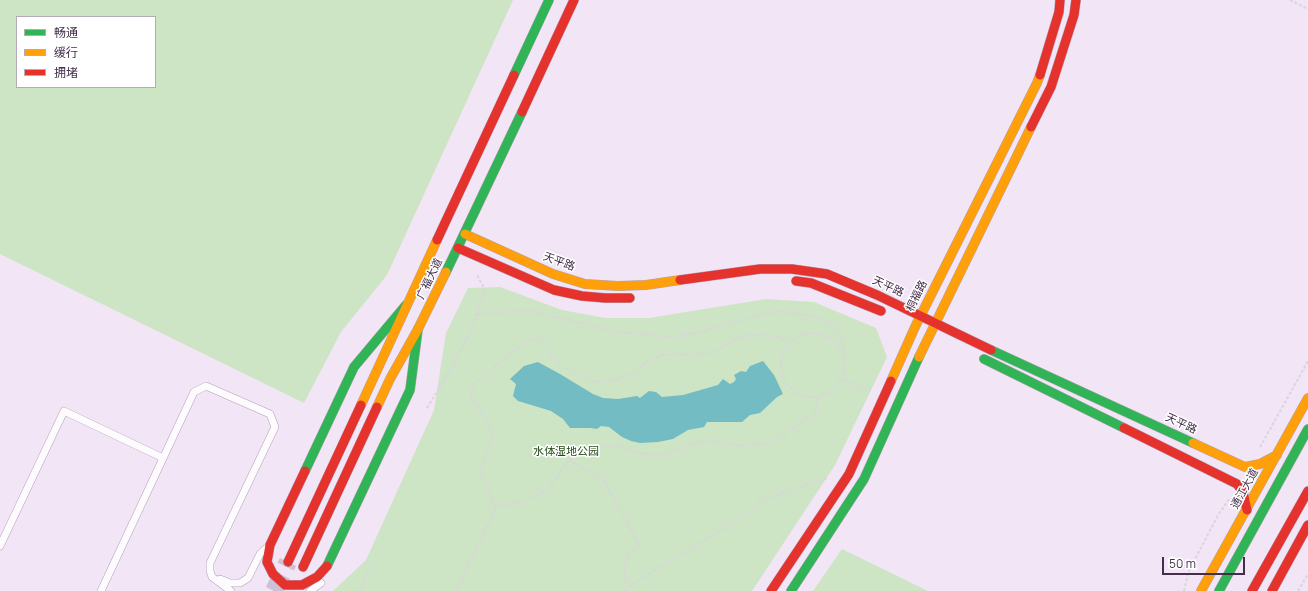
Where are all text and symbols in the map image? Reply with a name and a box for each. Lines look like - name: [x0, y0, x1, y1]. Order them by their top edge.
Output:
- legend: [16, 16, 156, 88]
- text: 畅通: [54, 24, 78, 41]
- text: 缓行: [54, 44, 78, 61]
- text: 拥堵: [54, 64, 78, 81]
- street label: 天平路: [541, 250, 577, 274]
- street label: 广福大道: [414, 256, 446, 302]
- street label: 天平路: [870, 274, 906, 300]
- street label: 桐福路: [904, 278, 930, 314]
- street label: 天平路: [1163, 411, 1199, 437]
- park label: 水体湿地公园: [533, 445, 599, 459]
- street label: 通江大道: [1229, 467, 1261, 511]
- scale bar: [1164, 549, 1247, 575]
- text: 50 m: [1169, 555, 1196, 572]

